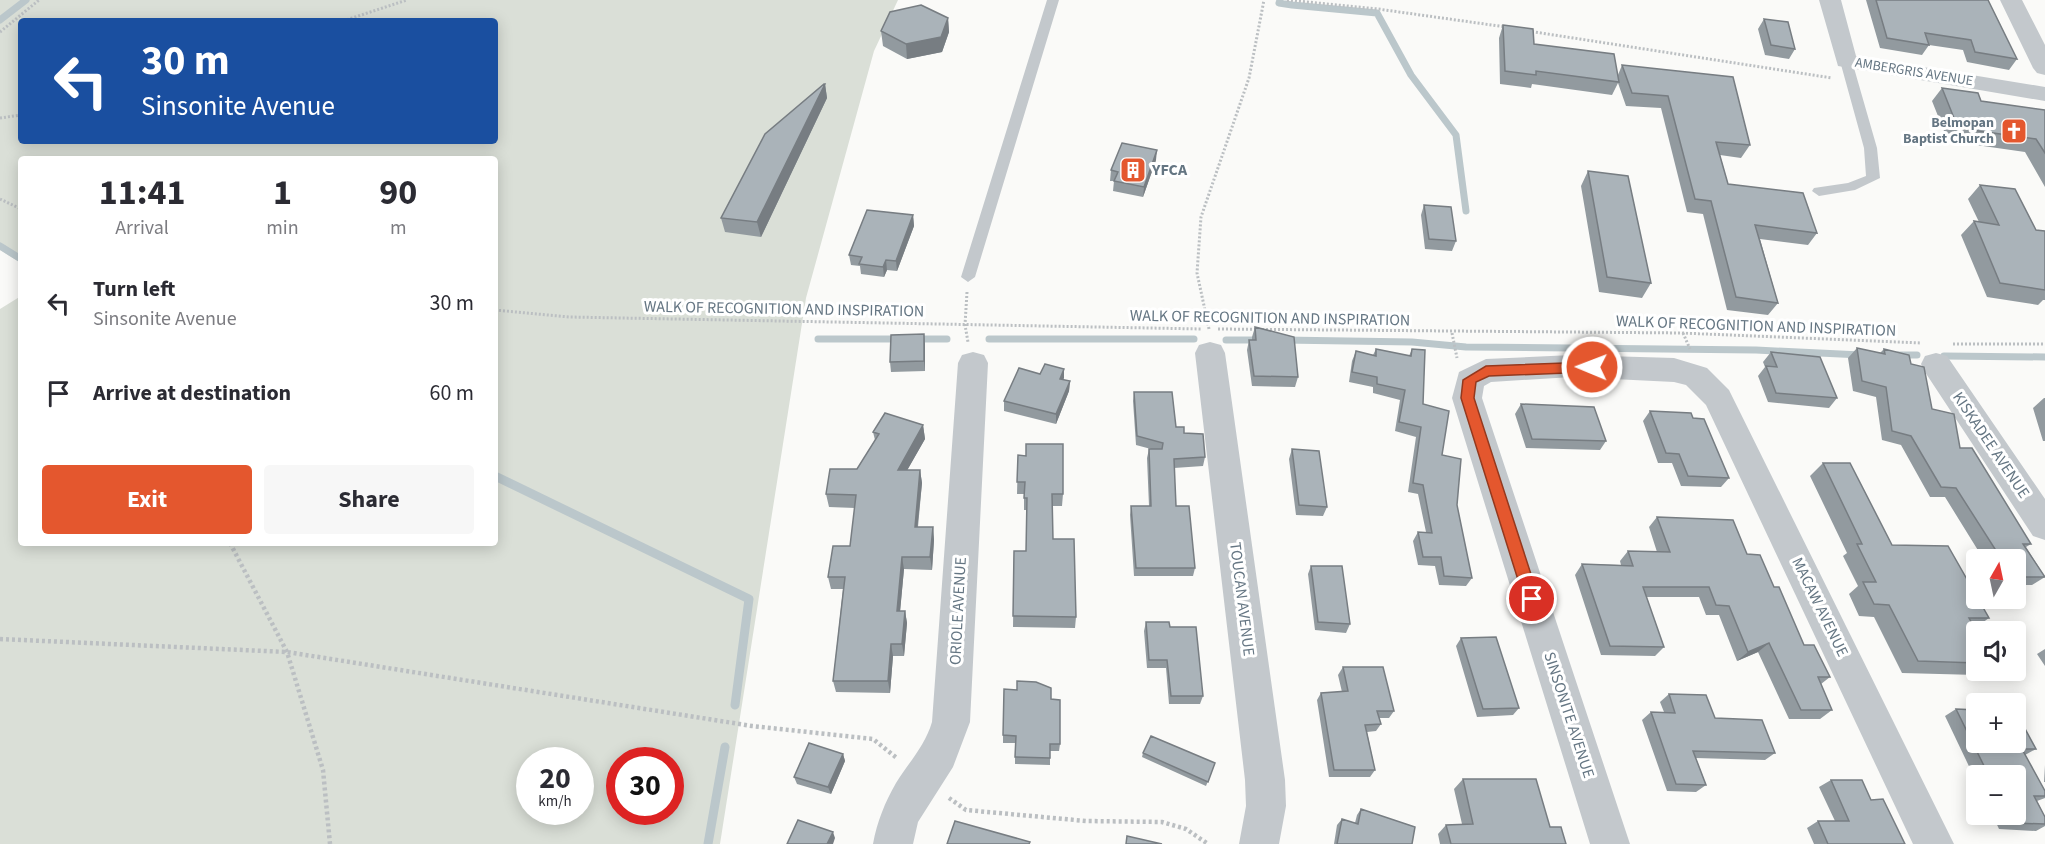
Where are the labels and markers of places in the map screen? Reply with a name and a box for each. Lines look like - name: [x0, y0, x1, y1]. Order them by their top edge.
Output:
- place label: Belmopan Baptist Church: [1903, 113, 1994, 149]
- church icon: Belmopan Baptist Church: [1999, 116, 2029, 146]
- building icon: YFCA: [1118, 155, 1148, 185]
- place label: YFCA: [1151, 159, 1188, 181]
- pin: [1506, 573, 1557, 624]

